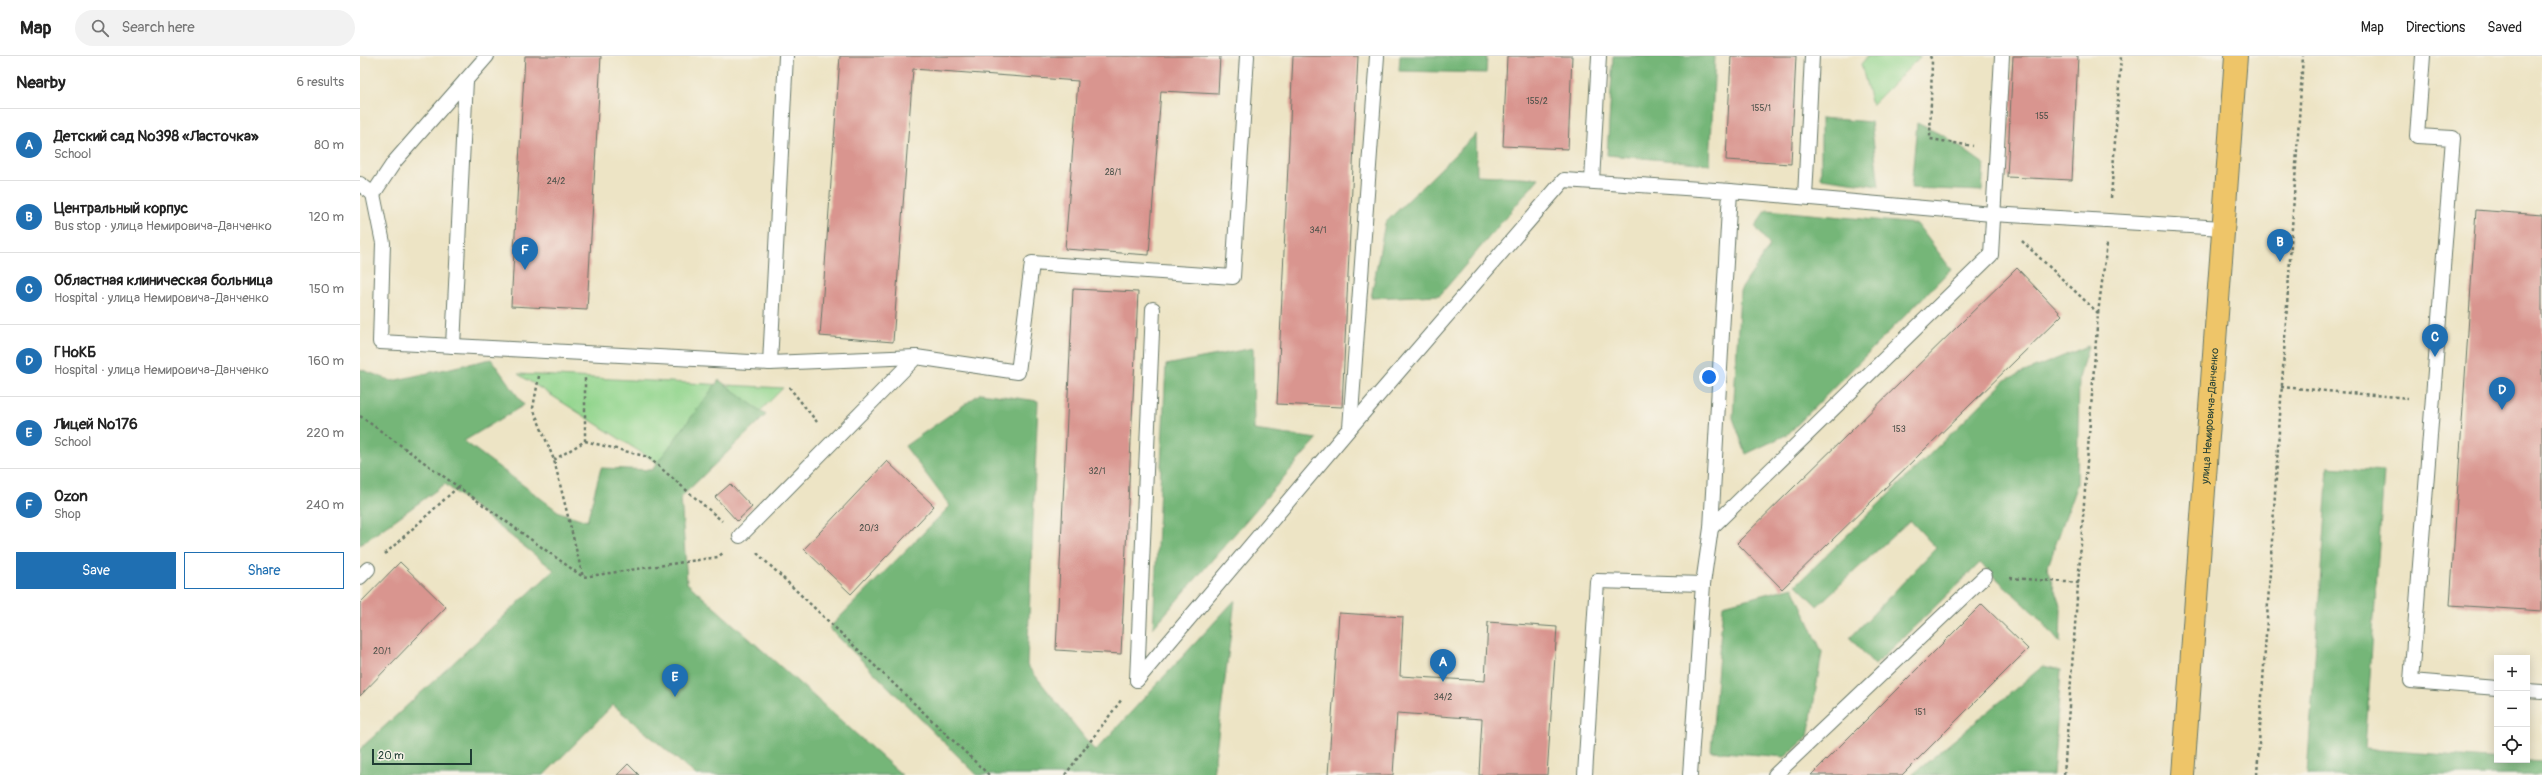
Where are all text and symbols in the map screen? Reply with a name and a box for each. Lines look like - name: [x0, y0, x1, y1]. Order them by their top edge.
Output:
- search box: [75, 10, 355, 46]
- text: Map: [20, 16, 51, 40]
- icon: search: [89, 17, 111, 39]
- text: Search here: [121, 18, 195, 37]
- text: Map: [2361, 19, 2384, 36]
- text: Directions: [2406, 19, 2465, 36]
- text: Saved: [2487, 19, 2522, 36]
- text: Nearby: [16, 72, 65, 93]
- text: 6 results: [297, 74, 344, 90]
- house number: 155/2: [1526, 96, 1548, 107]
- house number: 155/1: [1751, 103, 1771, 114]
- house number: 155: [2035, 111, 2049, 122]
- text: Детский сад №398 «Ласточка»: [54, 127, 259, 146]
- text: A: [25, 137, 33, 153]
- text: 80 m: [314, 137, 344, 153]
- text: School: [54, 146, 91, 162]
- house number: 28/1: [1105, 167, 1121, 178]
- house number: 24/2: [547, 176, 565, 187]
- text: Центральный корпус: [54, 199, 188, 218]
- text: B: [25, 209, 33, 225]
- text: 120 m: [308, 209, 344, 225]
- text: Bus stop · улица Немировича-Данченко: [54, 218, 272, 234]
- house number: 34/1: [1310, 225, 1327, 236]
- pin: B: [2267, 229, 2293, 262]
- pin: F: [512, 237, 538, 270]
- text: Областная клиническая больница: [54, 271, 273, 290]
- text: C: [25, 281, 33, 297]
- text: 150 m: [309, 281, 344, 297]
- text: Hospital · улица Немировича-Данченко: [54, 290, 269, 306]
- pin: C: [2422, 324, 2448, 357]
- text: ГНоКБ: [54, 343, 96, 362]
- street label: улица Немировича-Данченко: [2198, 347, 2221, 486]
- text: D: [25, 353, 33, 369]
- text: 160 m: [308, 353, 344, 369]
- text: Hospital · улица Немировича-Данченко: [54, 362, 269, 378]
- your location: [1699, 367, 1719, 387]
- pin: D: [2489, 377, 2515, 410]
- text: Лицей №176: [54, 415, 138, 434]
- house number: 153: [1892, 424, 1906, 435]
- text: E: [26, 425, 32, 441]
- text: 220 m: [306, 425, 344, 441]
- text: School: [54, 434, 91, 450]
- house number: 32/1: [1089, 466, 1105, 477]
- text: Ozon: [54, 487, 88, 506]
- text: F: [25, 497, 33, 513]
- text: 240 m: [306, 497, 344, 513]
- text: Shop: [54, 506, 81, 522]
- house number: 20/3: [859, 523, 879, 534]
- button: Save: [16, 552, 176, 589]
- button: Share: [184, 552, 344, 589]
- house number: 20/1: [373, 646, 391, 657]
- pin: A: [1430, 649, 1456, 682]
- map controls: [2494, 655, 2530, 763]
- button: +: [2494, 655, 2530, 691]
- pin: E: [662, 664, 688, 697]
- button: −: [2494, 691, 2530, 727]
- house number: 34/2: [1434, 692, 1452, 703]
- house number: 151: [1914, 707, 1926, 718]
- button: locate: [2494, 727, 2530, 763]
- scale bar: [372, 747, 472, 766]
- text: 20 m: [378, 749, 404, 762]

